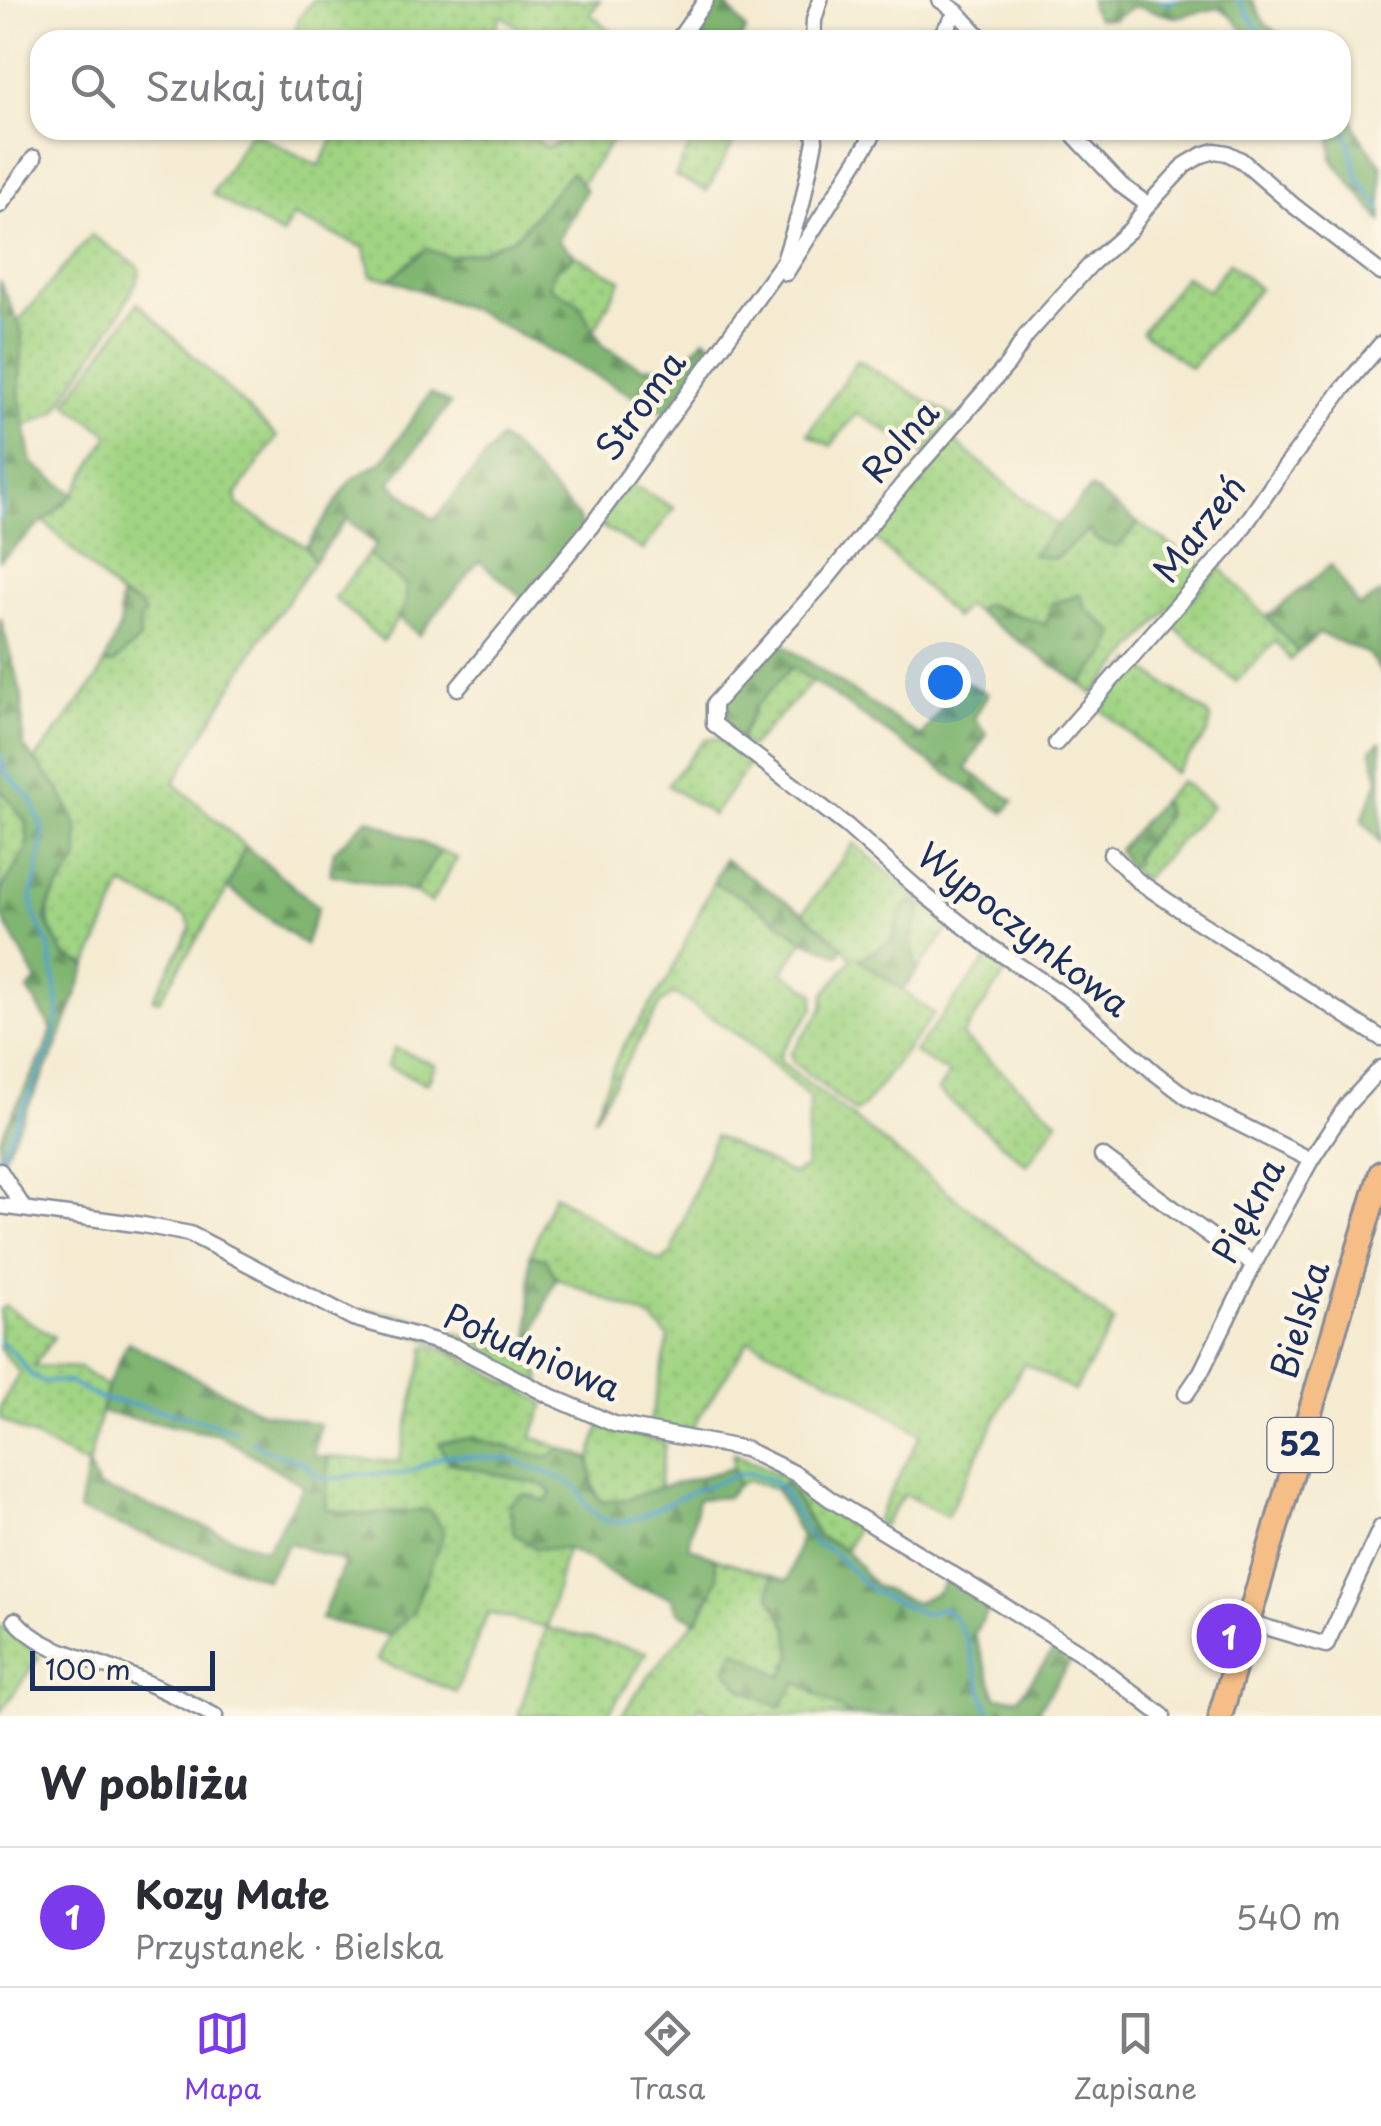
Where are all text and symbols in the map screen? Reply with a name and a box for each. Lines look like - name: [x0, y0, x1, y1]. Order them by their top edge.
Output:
- search box: [30, 30, 1351, 140]
- text: Szukaj tutaj: [145, 57, 364, 114]
- icon: search: [65, 58, 120, 113]
- street label: Stroma: [581, 338, 697, 471]
- street label: Rolna: [848, 387, 950, 494]
- street label: Marzeń: [1139, 462, 1257, 593]
- your location: [920, 657, 971, 708]
- street label: Wypoczynkowa: [907, 828, 1143, 1028]
- street label: Piękna: [1197, 1147, 1297, 1272]
- street label: Bielska: [1256, 1254, 1342, 1385]
- street label: Południowa: [436, 1288, 630, 1413]
- road number: 52: [1268, 1418, 1332, 1472]
- pin: 1: [1196, 1598, 1262, 1674]
- scale bar: [30, 1646, 215, 1690]
- text: 100 m: [45, 1647, 131, 1690]
- text: W pobliżu: [40, 1750, 249, 1813]
- text: Kozy Małe: [135, 1865, 329, 1922]
- text: 1: [65, 1893, 80, 1941]
- text: 540 m: [1236, 1893, 1341, 1941]
- text: Przystanek · Bielska: [135, 1922, 444, 1970]
- tab: Mapa: [184, 2006, 261, 2109]
- tab: Trasa: [629, 2006, 705, 2109]
- tab: Zapisane: [1074, 2006, 1197, 2109]

